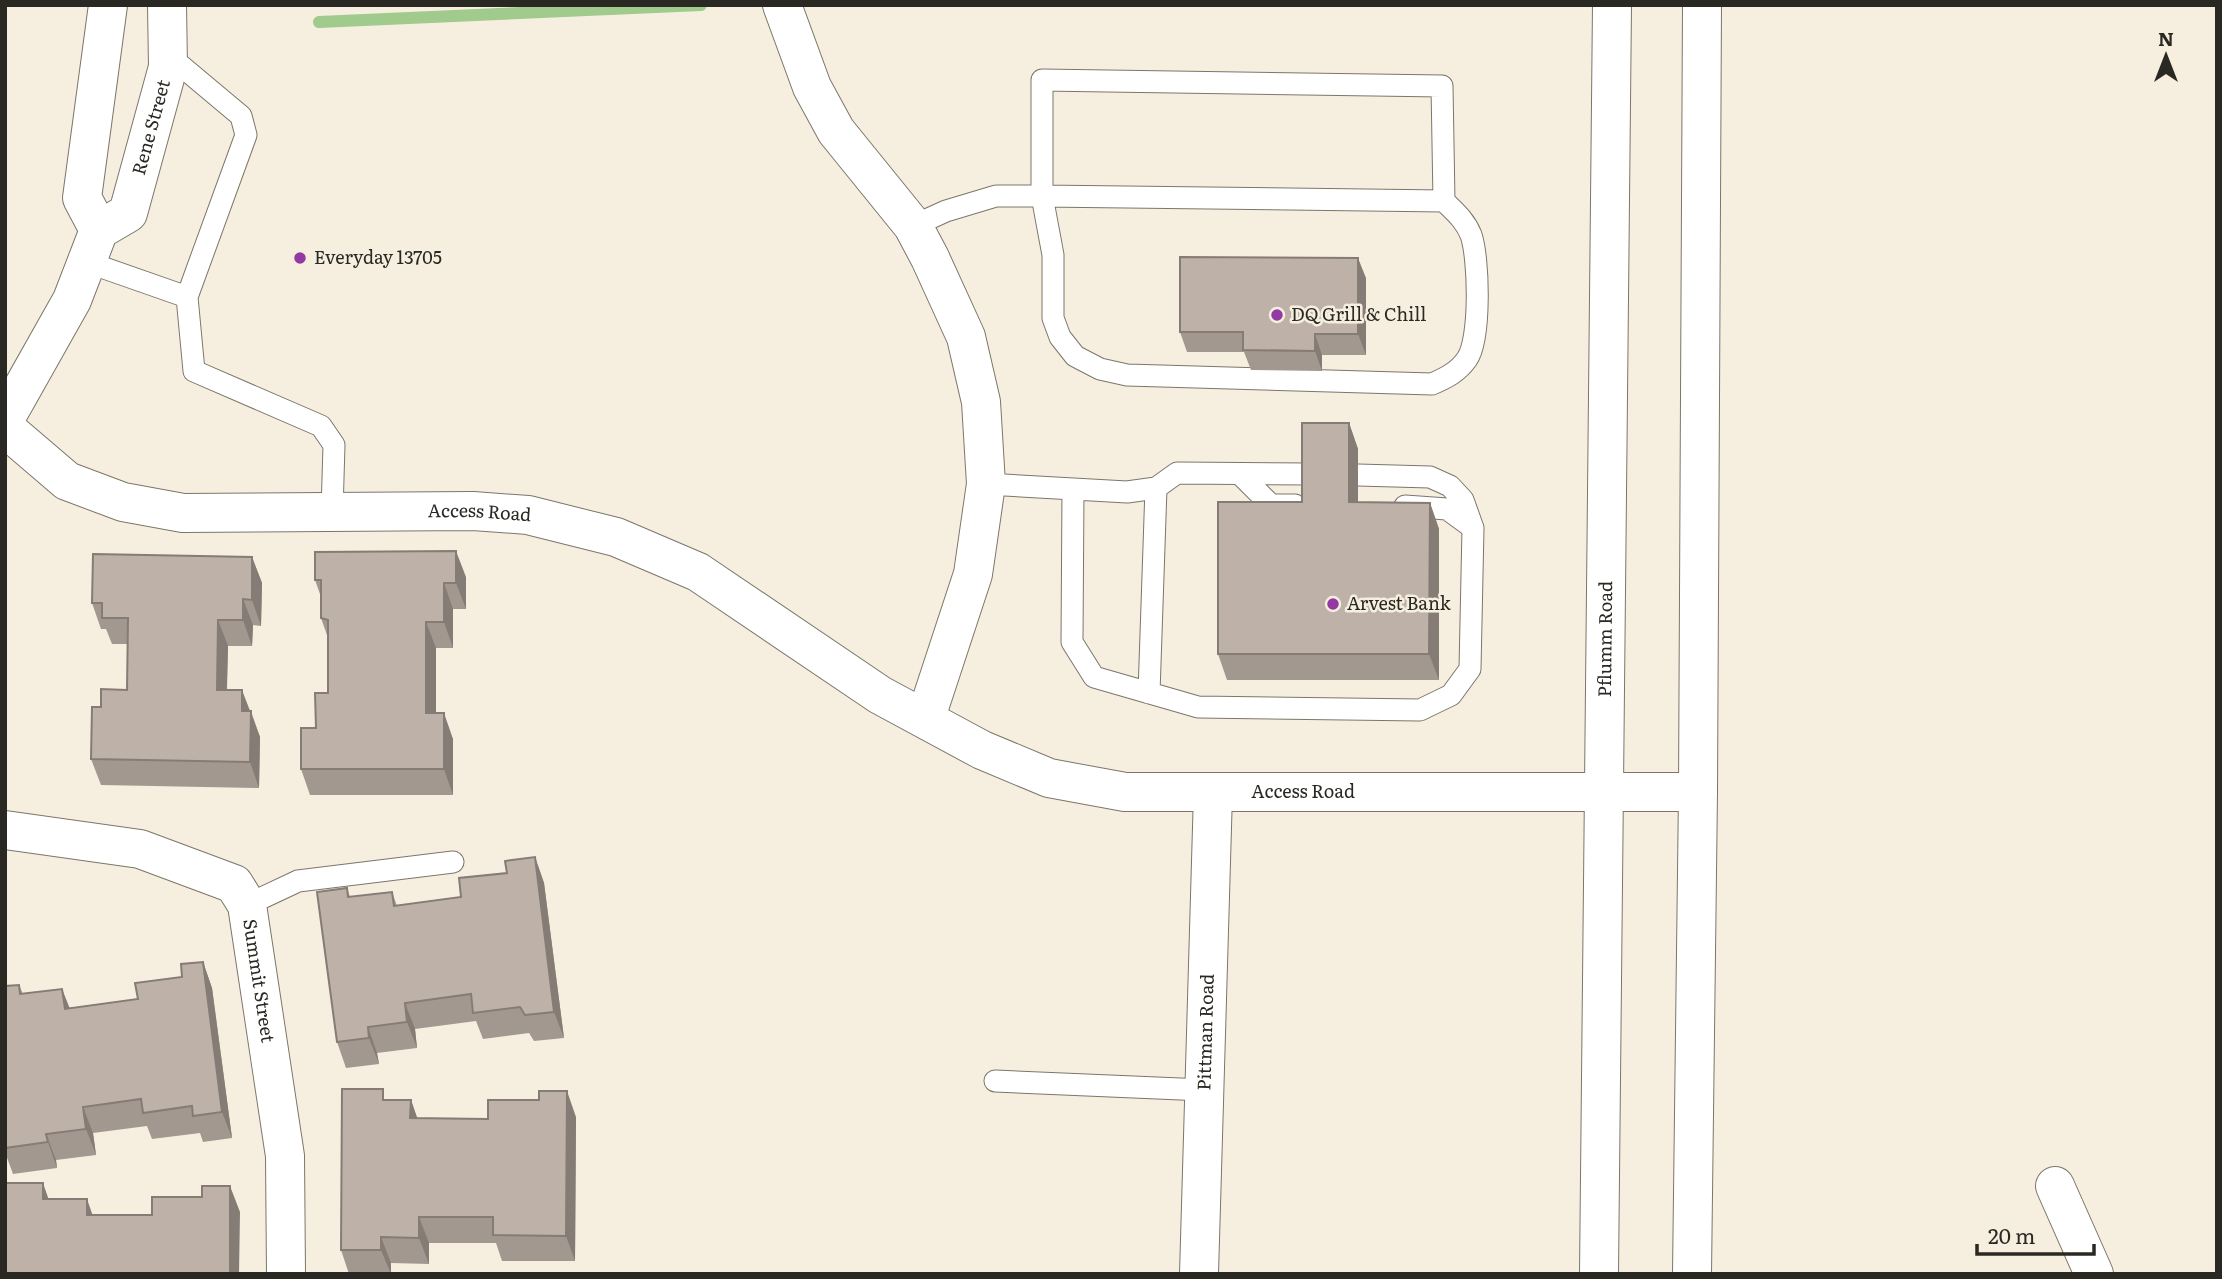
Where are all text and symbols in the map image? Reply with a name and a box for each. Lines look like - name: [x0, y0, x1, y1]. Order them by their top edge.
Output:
- north arrow: [2131, 21, 2201, 91]
- text: N: [2158, 24, 2174, 52]
- street label: Rene Street: [124, 75, 176, 178]
- place label: Everyday 13705: [314, 243, 442, 270]
- marker: Everyday 13705: [292, 250, 308, 266]
- place label: DQ Grill & Chill: [1291, 300, 1426, 327]
- marker: DQ Grill & Chill: [1269, 307, 1285, 323]
- street label: Access Road: [428, 496, 532, 527]
- street label: Pflumm Road: [1590, 581, 1618, 697]
- place label: Arvest Bank: [1347, 589, 1452, 616]
- marker: Arvest Bank: [1325, 596, 1341, 612]
- street label: Access Road: [1251, 777, 1355, 804]
- street label: Summit Street: [237, 917, 283, 1045]
- street label: Pittman Road: [1189, 973, 1220, 1091]
- scale bar: [1977, 1212, 2094, 1256]
- text: 20 m: [1988, 1219, 2035, 1250]

